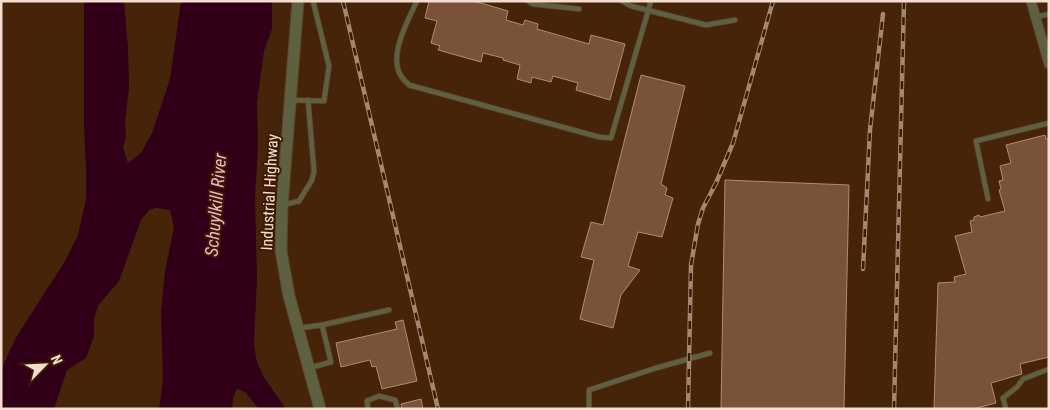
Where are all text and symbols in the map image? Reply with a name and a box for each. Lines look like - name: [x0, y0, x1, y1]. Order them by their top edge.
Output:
- street label: Industrial Highway: [257, 133, 282, 251]
- water label: Schuylkill River: [201, 152, 231, 257]
- north arrow: [20, 340, 70, 390]
- text: N: [48, 353, 66, 367]

